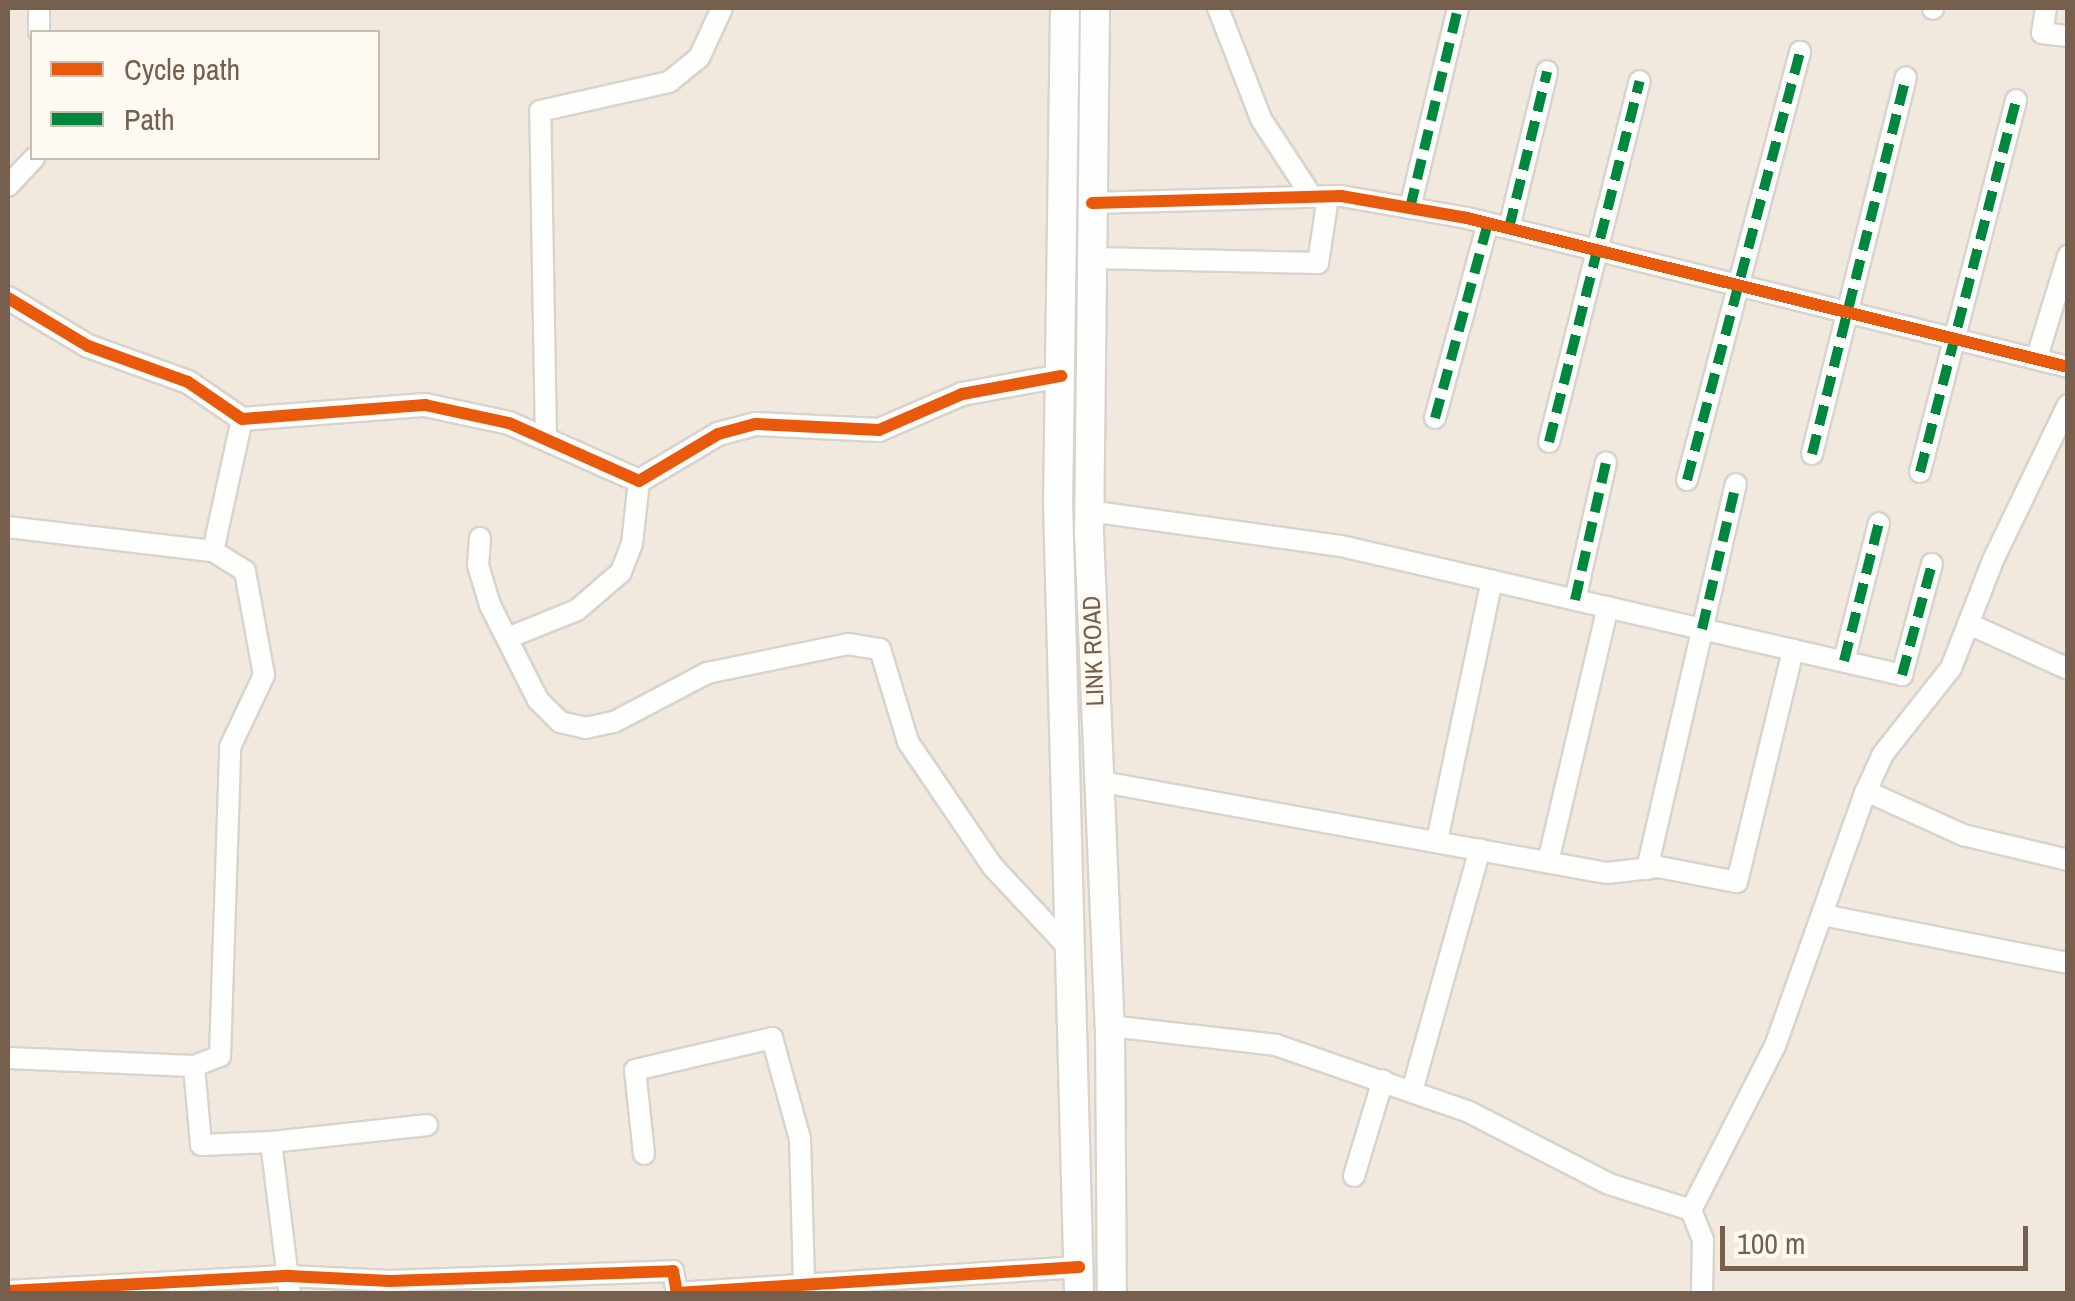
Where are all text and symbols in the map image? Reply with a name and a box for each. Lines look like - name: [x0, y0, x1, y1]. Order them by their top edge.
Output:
- legend: [30, 30, 380, 160]
- text: Cycle path: [124, 49, 240, 89]
- text: Path: [124, 99, 175, 139]
- street label: LINK ROAD: [1076, 595, 1110, 707]
- scale bar: [1725, 1206, 2032, 1268]
- text: 100 m: [1737, 1223, 1805, 1263]

